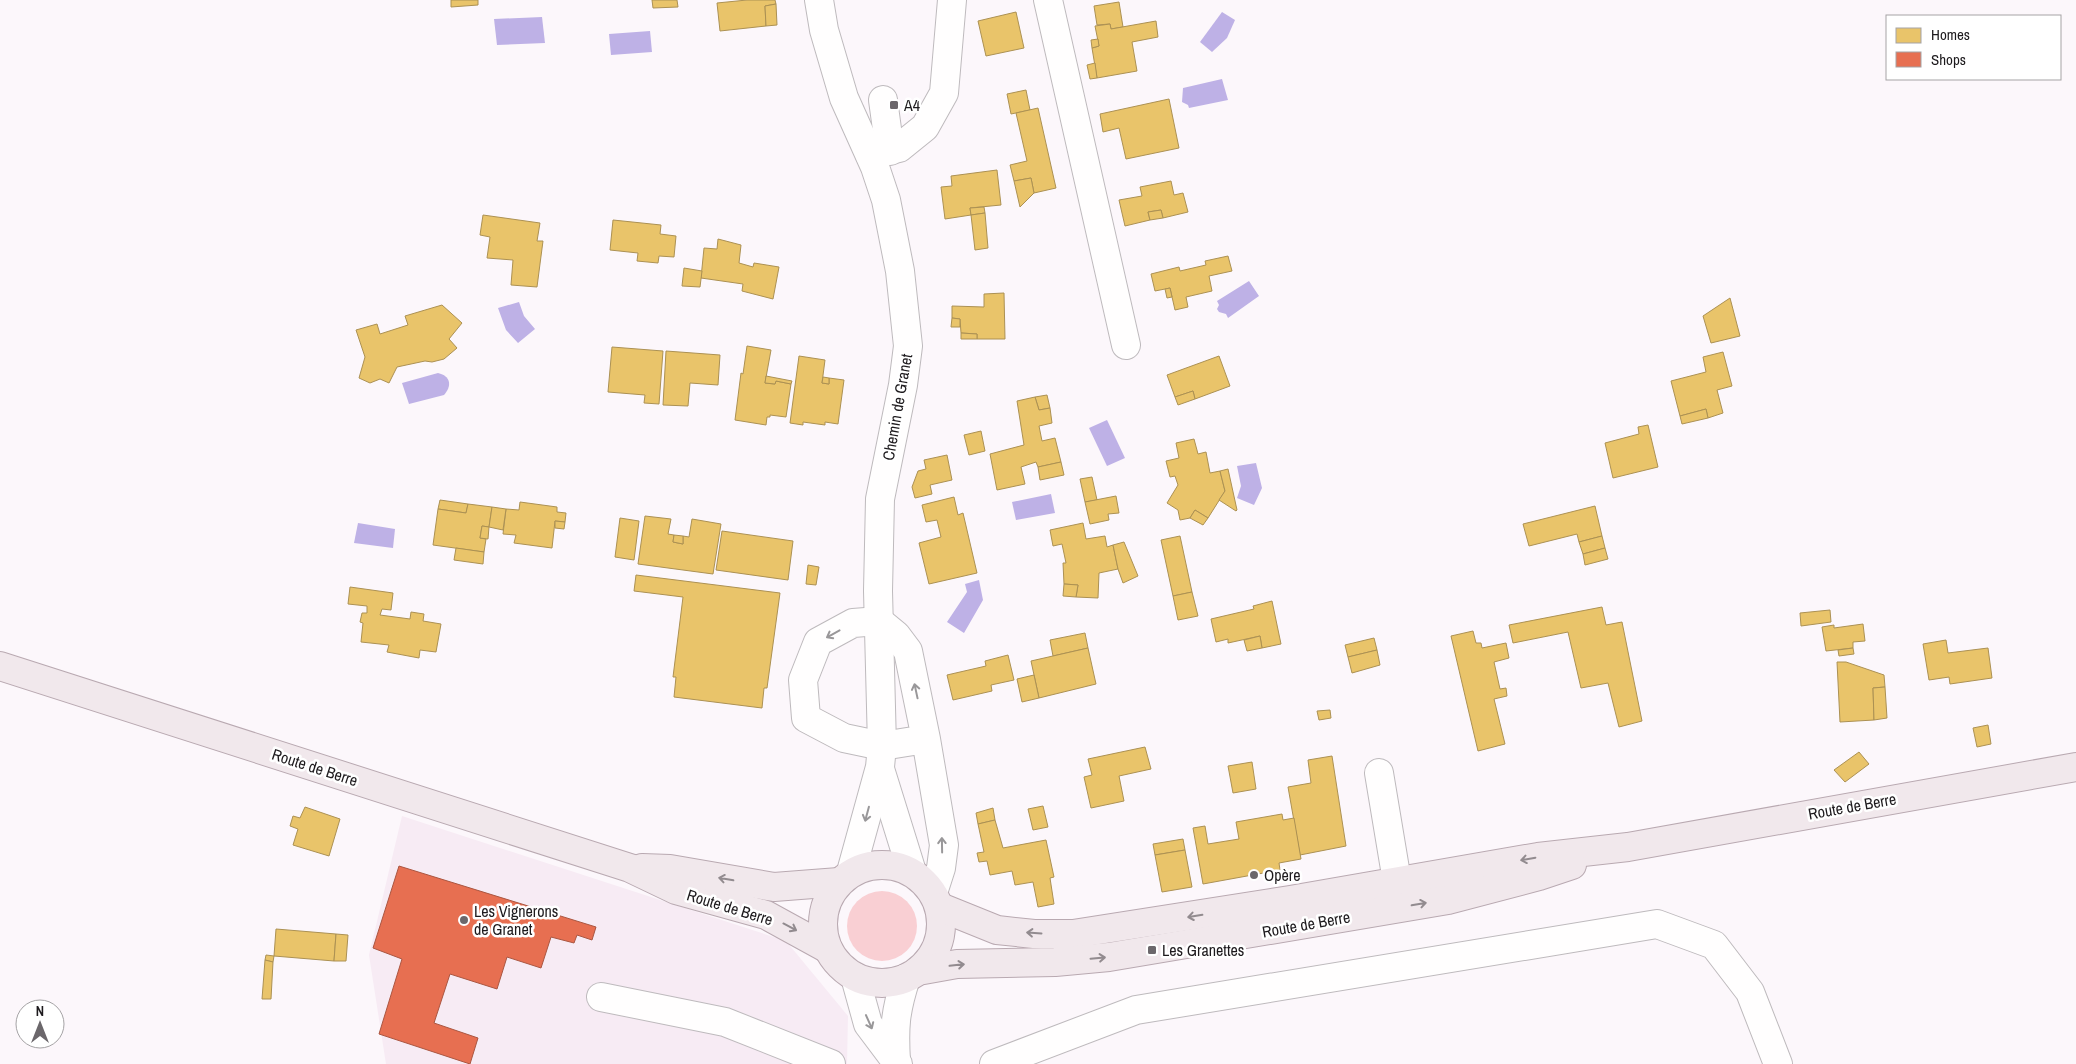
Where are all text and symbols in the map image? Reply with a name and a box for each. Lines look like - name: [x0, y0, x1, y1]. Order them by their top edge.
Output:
- legend: [1886, 15, 2061, 80]
- text: Homes: [1931, 24, 1970, 45]
- text: Shops: [1931, 49, 1966, 70]
- place label: A4: [903, 94, 920, 116]
- marker: A4: [888, 99, 900, 111]
- street label: Chemin de Granet: [877, 352, 917, 462]
- one-way arrow: [826, 630, 841, 639]
- one-way arrow: [911, 684, 920, 700]
- street label: Route de Berre: [269, 743, 361, 791]
- street label: Route de Berre: [1806, 787, 1898, 825]
- one-way arrow: [862, 806, 872, 822]
- one-way arrow: [938, 838, 947, 854]
- one-way arrow: [1520, 854, 1536, 864]
- place label: Opère: [1264, 864, 1300, 886]
- marker: Opère: [1248, 869, 1260, 881]
- one-way arrow: [719, 874, 735, 884]
- street label: Route de Berre: [684, 883, 776, 931]
- one-way arrow: [1411, 899, 1427, 909]
- place label: Les Vignerons de Granet: [474, 900, 558, 940]
- street label: Route de Berre: [1260, 905, 1352, 943]
- one-way arrow: [1187, 911, 1203, 921]
- marker: Les Vignerons de Granet: [458, 914, 470, 926]
- one-way arrow: [782, 923, 797, 932]
- one-way arrow: [1026, 929, 1042, 938]
- place label: Les Granettes: [1162, 939, 1244, 961]
- marker: Les Granettes: [1146, 944, 1158, 956]
- one-way arrow: [1089, 954, 1105, 963]
- one-way arrow: [949, 960, 965, 970]
- north arrow: [15, 999, 65, 1049]
- text: N: [36, 1002, 44, 1020]
- one-way arrow: [864, 1014, 874, 1029]

